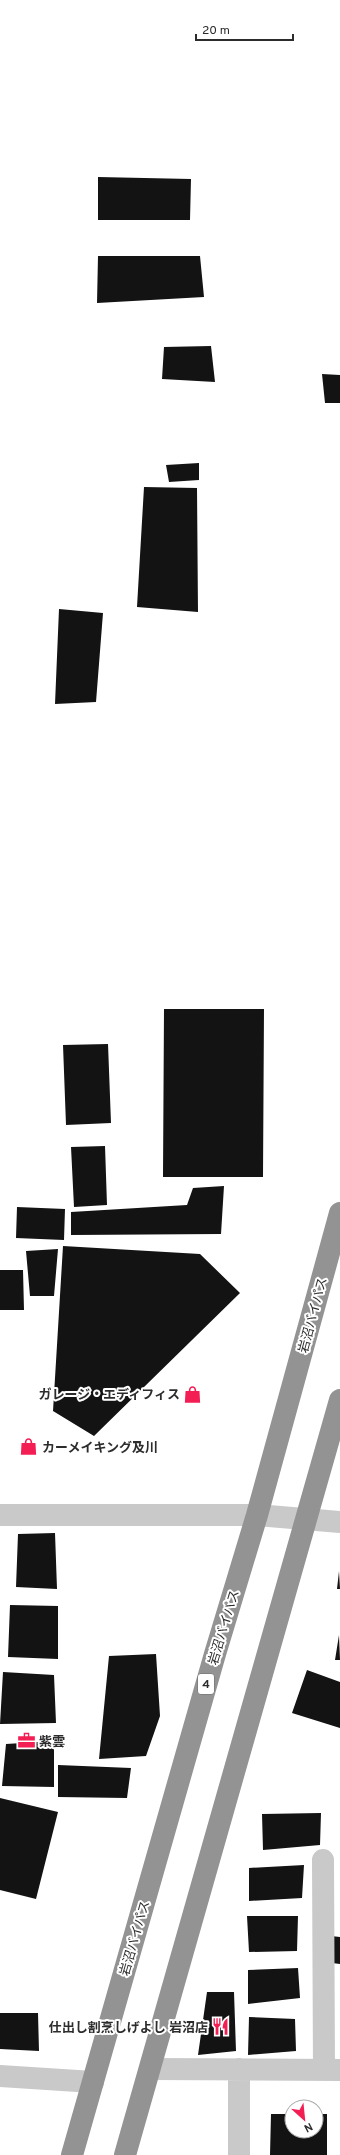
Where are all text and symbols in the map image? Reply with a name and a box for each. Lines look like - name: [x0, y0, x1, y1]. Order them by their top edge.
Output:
- scale bar: [196, 16, 293, 42]
- text: 20 m: [202, 23, 230, 39]
- street label: 岩沼バイパス: [296, 1276, 332, 1355]
- shop icon: ガレージ・エディフィス: [183, 1384, 203, 1404]
- place label: ガレージ・エディフィス: [38, 1387, 180, 1404]
- shop icon: カーメイキング及川: [19, 1437, 39, 1457]
- place label: カーメイキング及川: [42, 1440, 158, 1457]
- street label: 岩沼バイパス: [206, 1588, 244, 1667]
- road number: 4: [198, 1674, 214, 1694]
- office icon: 紫雲: [16, 1731, 36, 1751]
- place label: 紫雲: [39, 1735, 65, 1751]
- street label: 岩沼バイパス: [118, 1899, 154, 1978]
- restaurant icon: 仕出し割烹しげよし 岩沼店: [211, 2017, 231, 2037]
- place label: 仕出し割烹しげよし 岩沼店: [49, 2020, 208, 2037]
- north arrow: [284, 2099, 324, 2139]
- text: N: [301, 2119, 315, 2135]

